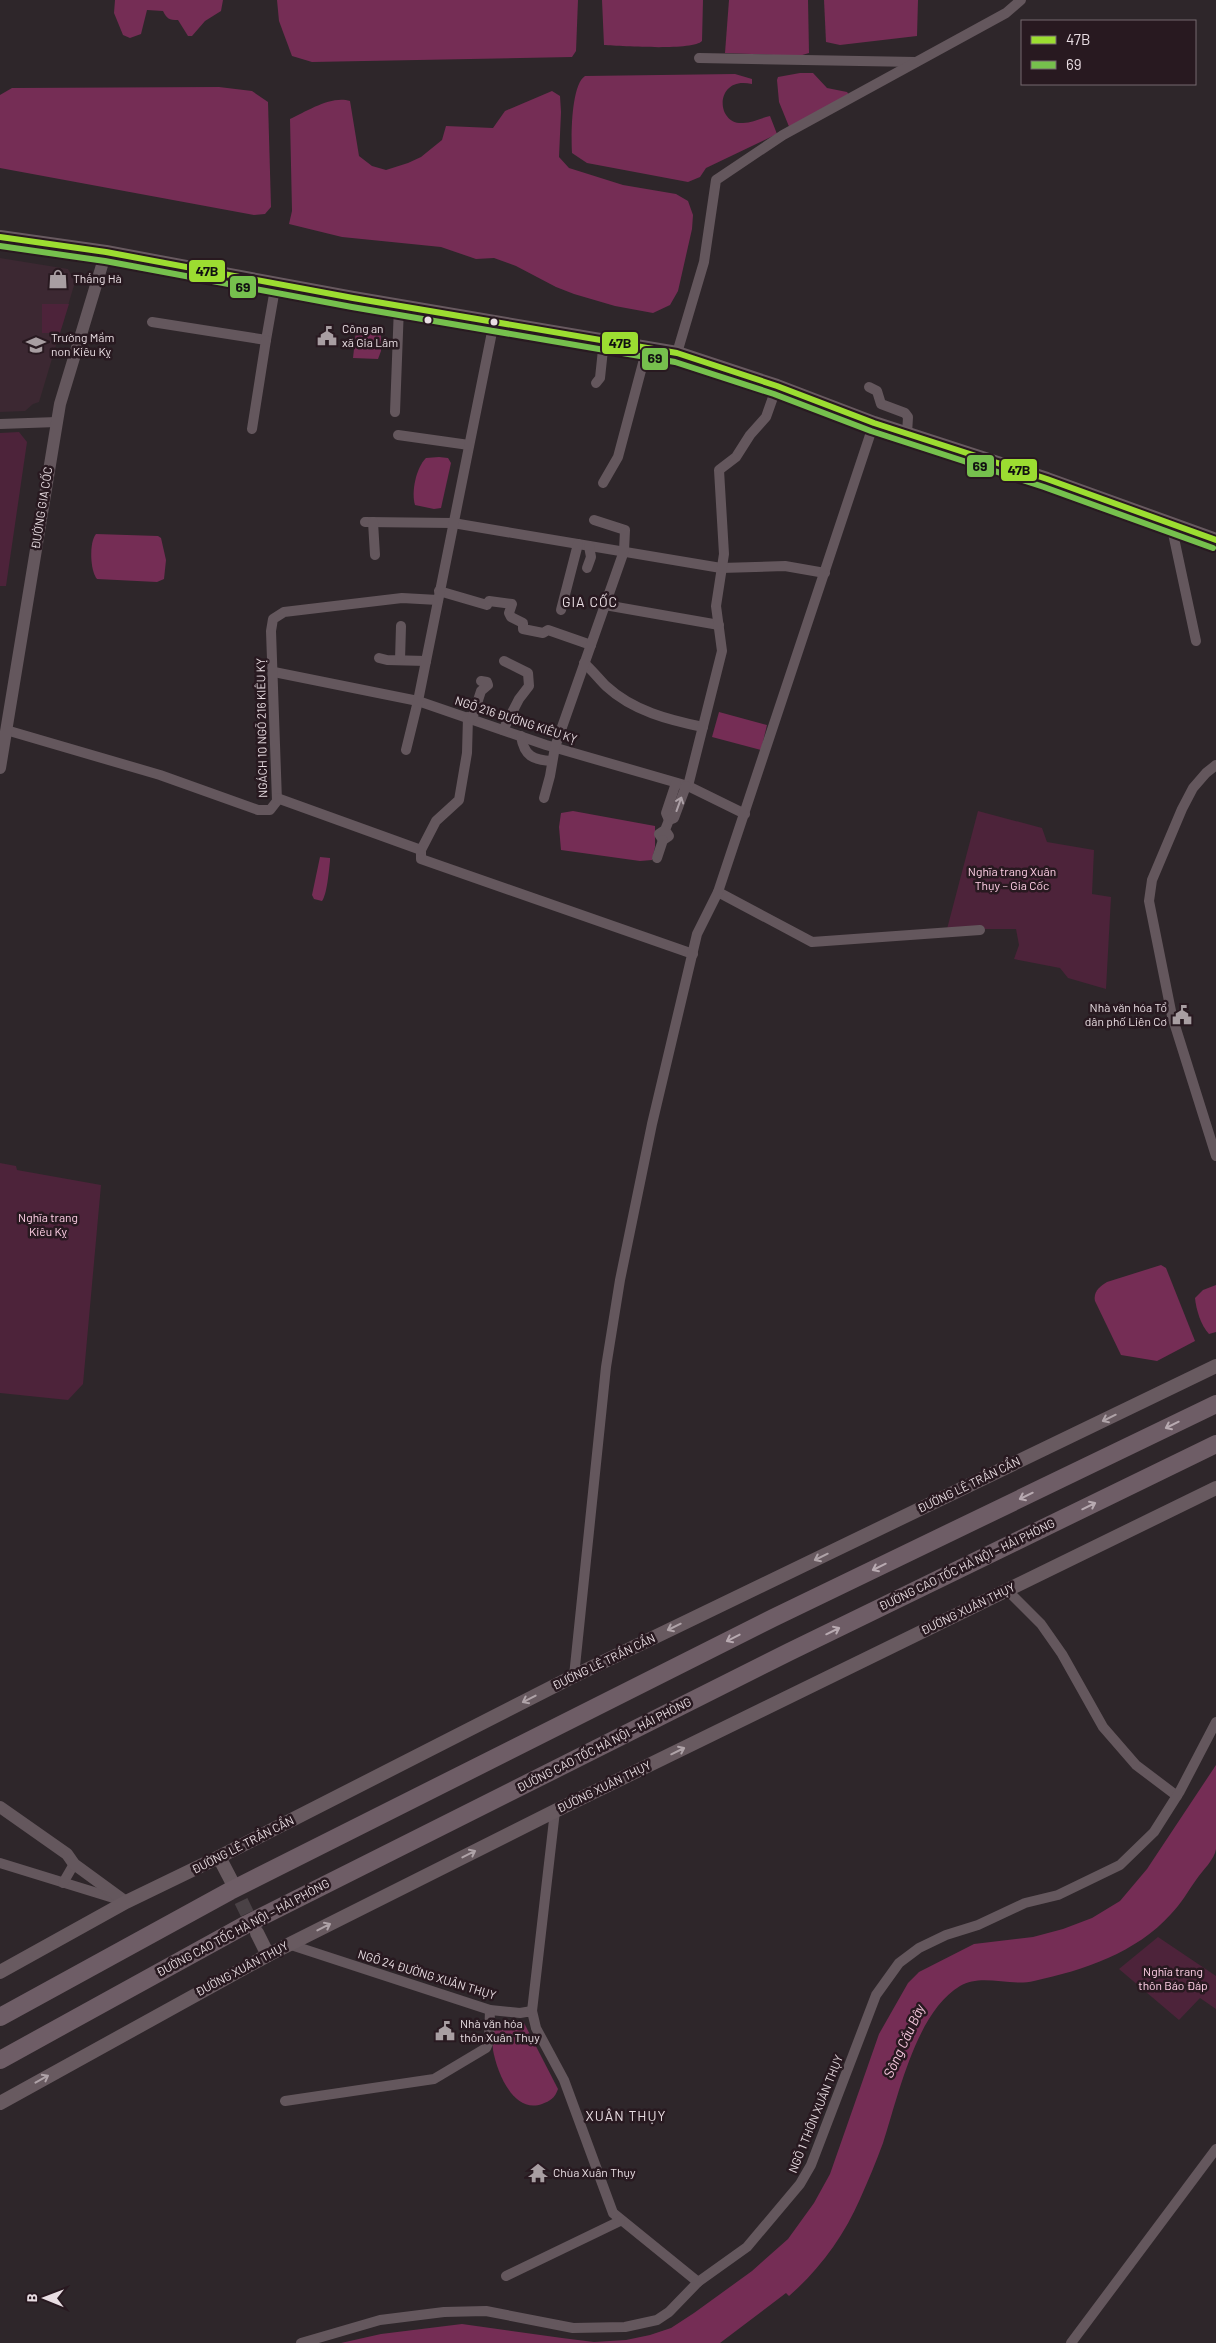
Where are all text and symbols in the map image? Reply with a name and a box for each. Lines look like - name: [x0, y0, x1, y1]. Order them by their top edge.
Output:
- legend: [1021, 20, 1196, 85]
- text: 47B: [1066, 30, 1090, 48]
- text: 69: [1066, 55, 1082, 73]
- line badge: 47B: [188, 259, 226, 283]
- text: 47B: [195, 262, 219, 279]
- shop icon: Thắng Hà: [47, 268, 69, 290]
- place label: Thắng Hà: [73, 271, 122, 285]
- line badge: 69: [229, 275, 257, 299]
- text: 69: [236, 278, 250, 295]
- unlabelled marker: [423, 315, 433, 325]
- unlabelled marker: [489, 317, 499, 327]
- place label: Công an xã Gia Lâm: [342, 321, 398, 349]
- public building icon: Công an xã Gia Lâm: [316, 325, 338, 347]
- place label: Trường Mầm non Kiêu Kỵ: [51, 330, 114, 358]
- line badge: 47B: [601, 331, 639, 355]
- school or university icon: Trường Mầm non Kiêu Kỵ: [25, 334, 47, 356]
- text: 47B: [608, 334, 632, 351]
- line badge: 69: [641, 347, 669, 371]
- text: 69: [648, 349, 662, 366]
- line badge: 69: [966, 454, 995, 478]
- text: 69: [973, 457, 987, 474]
- line badge: 47B: [1000, 458, 1038, 482]
- text: 47B: [1007, 461, 1031, 478]
- street label: ĐƯỜNG GIA CỐC: [28, 466, 54, 550]
- district label: GIA CỐC: [562, 593, 618, 610]
- street label: NGÁCH 10 NGÕ 216 KIÊU KỴ: [253, 658, 269, 798]
- street label: NGÕ 216 ĐƯỜNG KIÊU KỴ: [454, 693, 579, 745]
- one-way arrow: [675, 797, 684, 813]
- park label: Nghĩa trang Xuân Thụy – Gia Cốc: [968, 864, 1056, 892]
- place label: Nhà văn hóa Tổ dân phố Liên Cơ: [1085, 1000, 1167, 1028]
- public building icon: Nhà văn hóa Tổ dân phố Liên Cơ: [1171, 1004, 1193, 1026]
- park label: Nghĩa trang Kiêu Kỵ: [18, 1210, 78, 1238]
- one-way arrow: [1102, 1414, 1117, 1423]
- one-way arrow: [1165, 1421, 1180, 1431]
- street label: ĐƯỜNG LÊ TRẦN CẨN: [914, 1452, 1022, 1515]
- one-way arrow: [1019, 1492, 1034, 1501]
- one-way arrow: [1081, 1501, 1096, 1510]
- street label: ĐƯỜNG CAO TỐC HÀ NỘI – HẢI PHÒNG: [876, 1515, 1057, 1613]
- one-way arrow: [814, 1553, 829, 1562]
- one-way arrow: [872, 1562, 887, 1572]
- street label: ĐƯỜNG XUÂN THỤY: [918, 1579, 1017, 1637]
- one-way arrow: [667, 1623, 682, 1633]
- one-way arrow: [825, 1626, 840, 1636]
- street label: ĐƯỜNG LÊ TRẦN CẨN: [549, 1629, 657, 1692]
- one-way arrow: [726, 1633, 741, 1643]
- street label: ĐƯỜNG CAO TỐC HÀ NỘI – HẢI PHÒNG: [514, 1694, 693, 1794]
- one-way arrow: [521, 1694, 536, 1704]
- one-way arrow: [670, 1746, 685, 1755]
- street label: ĐƯỜNG XUÂN THỤY: [554, 1757, 653, 1815]
- street label: ĐƯỜNG LÊ TRẦN CẨN: [189, 1811, 296, 1876]
- one-way arrow: [461, 1849, 476, 1858]
- street label: ĐƯỜNG CAO TỐC HÀ NỘI – HẢI PHÒNG: [154, 1875, 331, 1979]
- one-way arrow: [316, 1921, 331, 1931]
- street label: ĐƯỜNG XUÂN THỤY: [193, 1938, 290, 1998]
- street label: NGÕ 24 ĐƯỜNG XUÂN THỤY: [357, 1946, 498, 2002]
- park label: Nghĩa trang thôn Báo Đáp: [1138, 1964, 1208, 1992]
- water label: Sông Cầu Bây: [879, 2001, 928, 2080]
- place label: Nhà văn hóa thôn Xuân Thụy: [460, 2016, 540, 2044]
- public building icon: Nhà văn hóa thôn Xuân Thụy: [434, 2020, 456, 2042]
- street label: NGÕ 1 THÔN XUÂN THỤY: [785, 2052, 845, 2175]
- one-way arrow: [35, 2074, 50, 2084]
- district label: XUÂN THỤY: [585, 2107, 667, 2124]
- temple icon: Chùa Xuân Thụy: [527, 2162, 549, 2184]
- place label: Chùa Xuân Thụy: [553, 2165, 636, 2179]
- north arrow: [20, 2273, 70, 2323]
- text: B: [23, 2293, 40, 2302]

